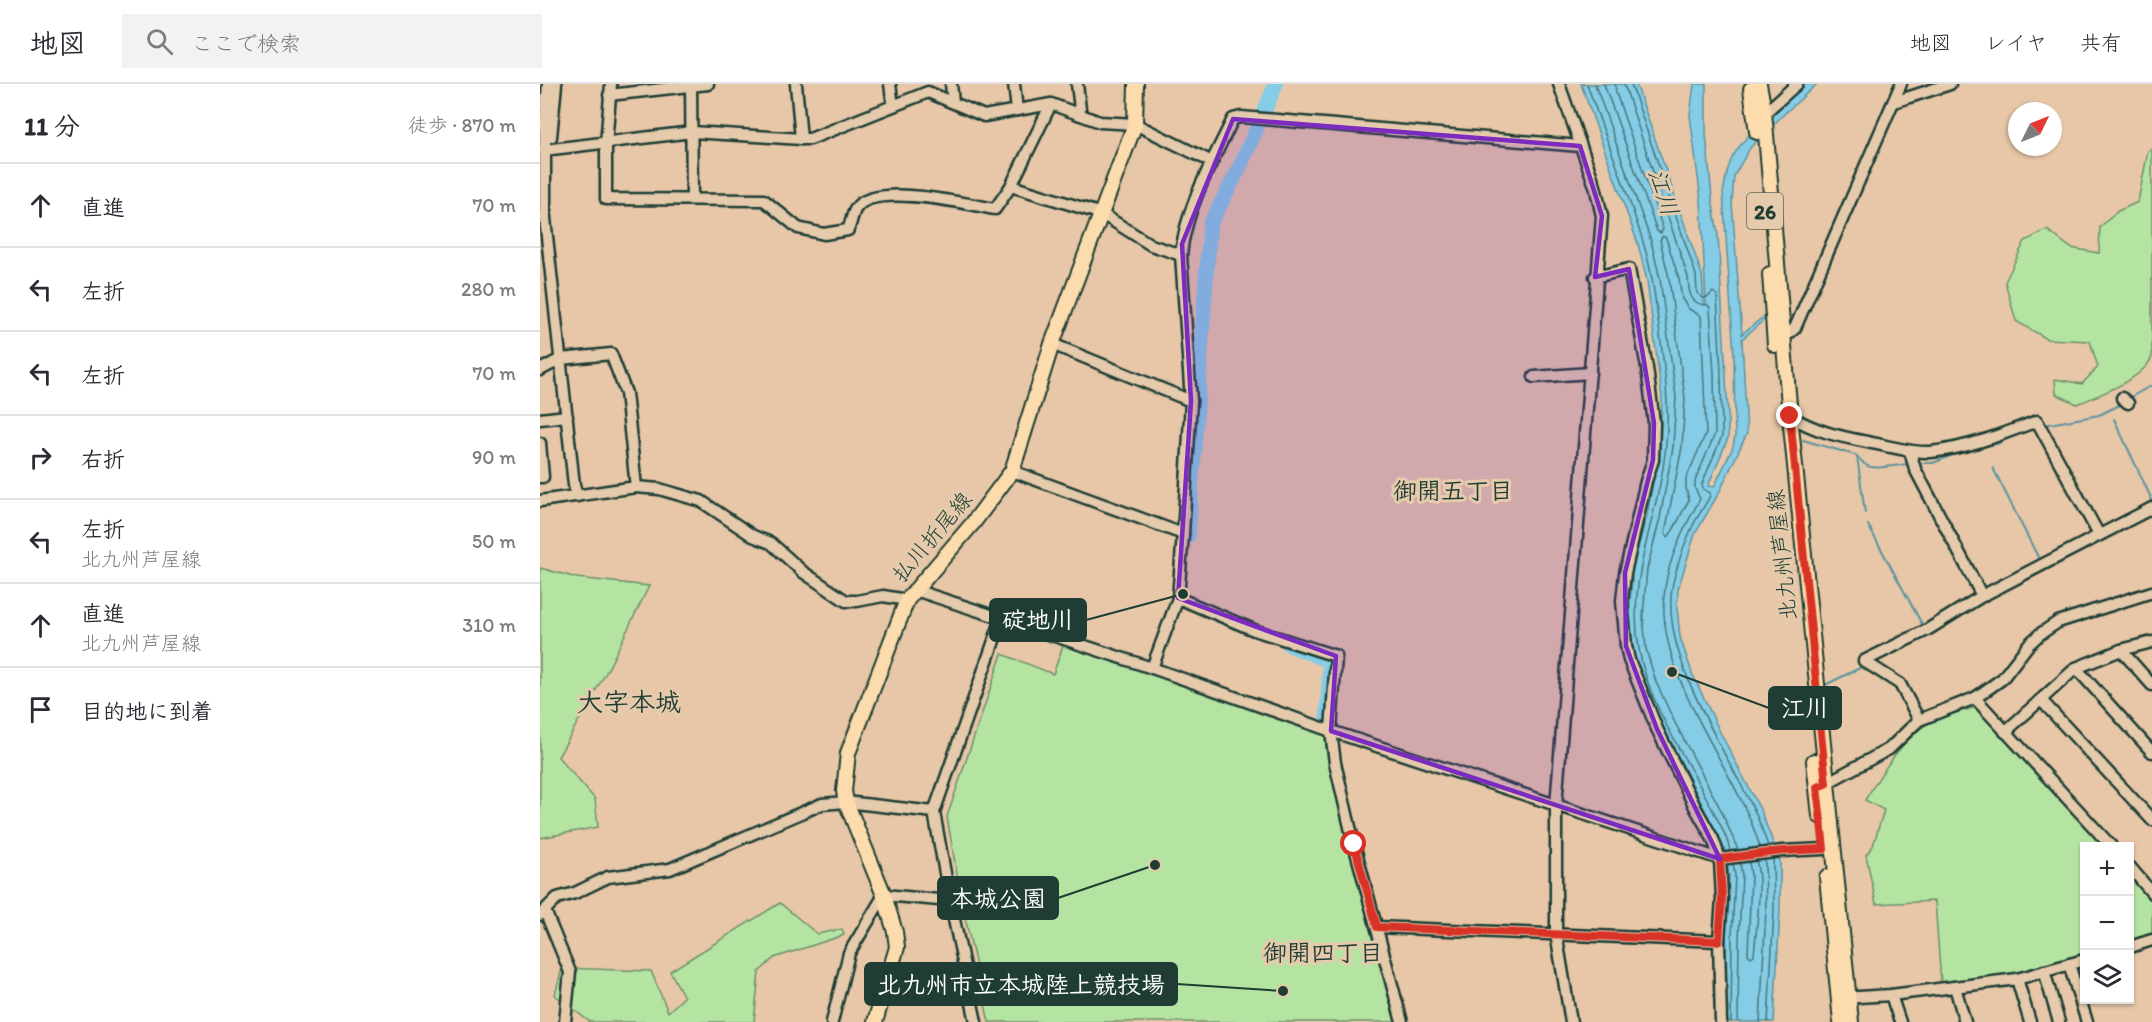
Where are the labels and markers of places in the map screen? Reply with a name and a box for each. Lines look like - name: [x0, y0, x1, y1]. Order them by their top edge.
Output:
- callout: 碇地川: [990, 599, 1086, 641]
- callout: 江川: [1769, 687, 1841, 729]
- callout: 本城公園: [938, 877, 1058, 919]
- callout: 北九州市立本城陸上競技場: [865, 963, 1177, 1005]

